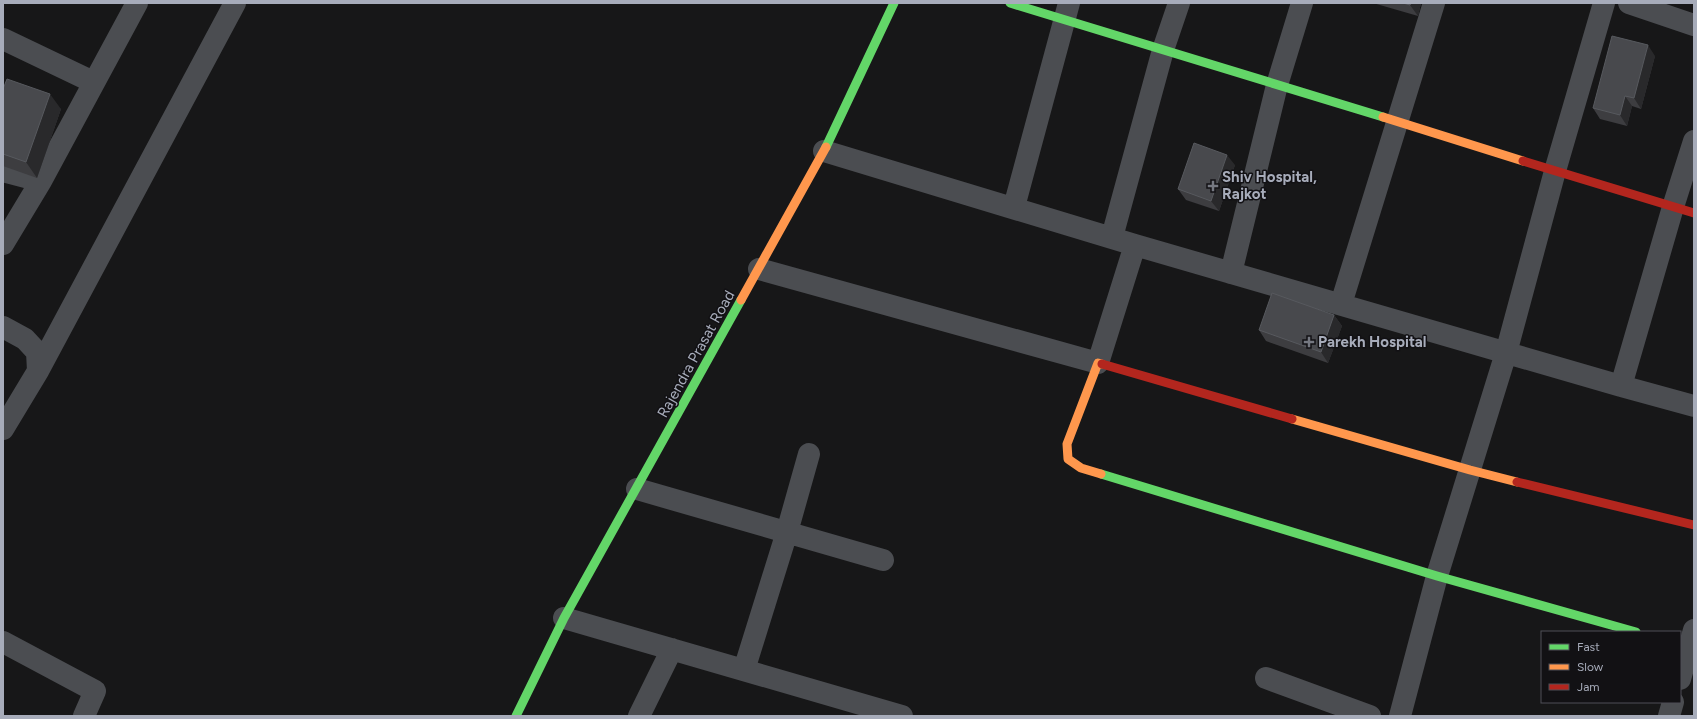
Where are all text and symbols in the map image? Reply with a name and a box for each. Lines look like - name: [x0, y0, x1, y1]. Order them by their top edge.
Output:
- place label: Shiv Hospital, Rajkot: [1222, 168, 1317, 203]
- marker: Shiv Hospital, Rajkot: [1207, 180, 1219, 192]
- street label: Rajendra Prasat Road: [654, 287, 738, 421]
- place label: Parekh Hospital: [1318, 333, 1427, 351]
- marker: Parekh Hospital: [1303, 336, 1315, 348]
- legend: [1541, 631, 1681, 703]
- text: Fast: [1577, 640, 1600, 654]
- text: Slow: [1577, 660, 1604, 674]
- text: Jam: [1577, 680, 1600, 694]

